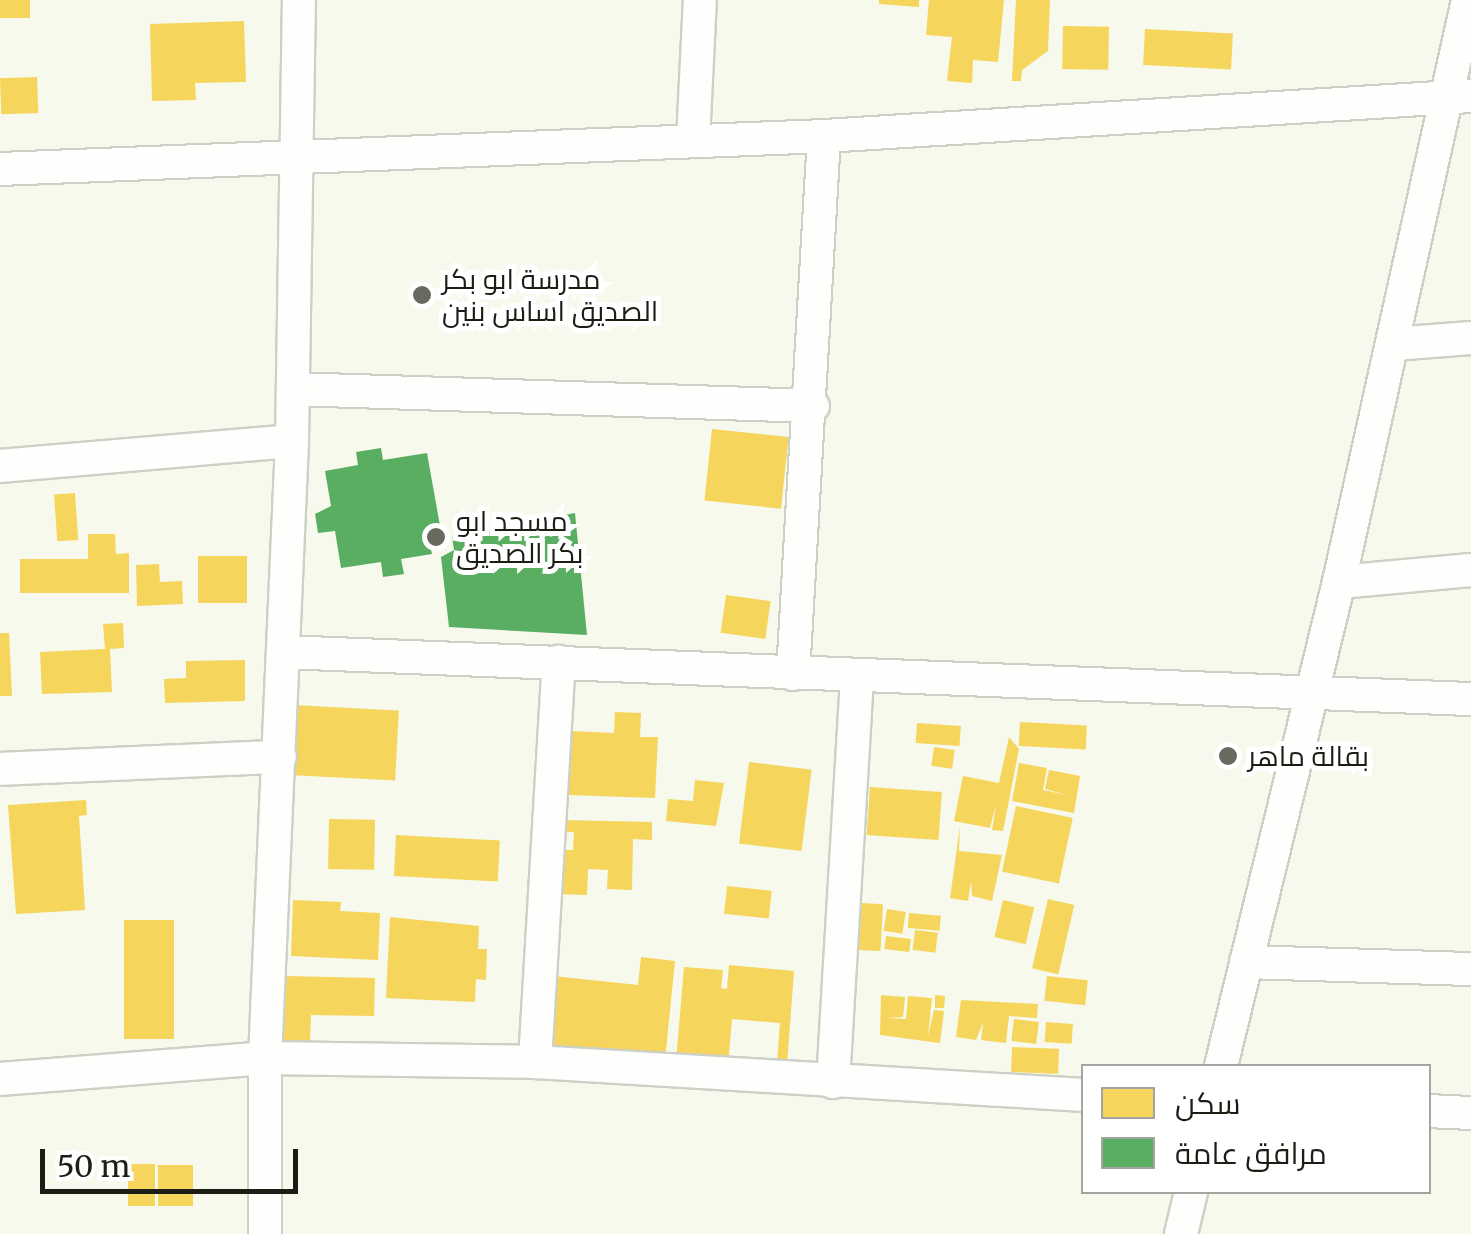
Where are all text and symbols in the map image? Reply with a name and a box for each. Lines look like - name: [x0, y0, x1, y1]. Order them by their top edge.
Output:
- place label: مدرسة ابو بكر الصديق اساس بنين: [442, 262, 658, 328]
- marker: مدرسة ابو بكر الصديق اساس بنين: [411, 284, 433, 306]
- place label: مسجد ابو بكر الصديق: [456, 504, 584, 570]
- marker: مسجد ابو بكر الصديق: [425, 526, 447, 548]
- place label: بقالة ماهر: [1248, 739, 1369, 773]
- marker: بقالة ماهر: [1217, 745, 1239, 767]
- legend: [1081, 1064, 1431, 1194]
- text: سكن: [1175, 1084, 1241, 1122]
- scale bar: [45, 1129, 302, 1191]
- text: مرافق عامة: [1175, 1134, 1327, 1172]
- text: 50 m: [57, 1147, 130, 1185]

